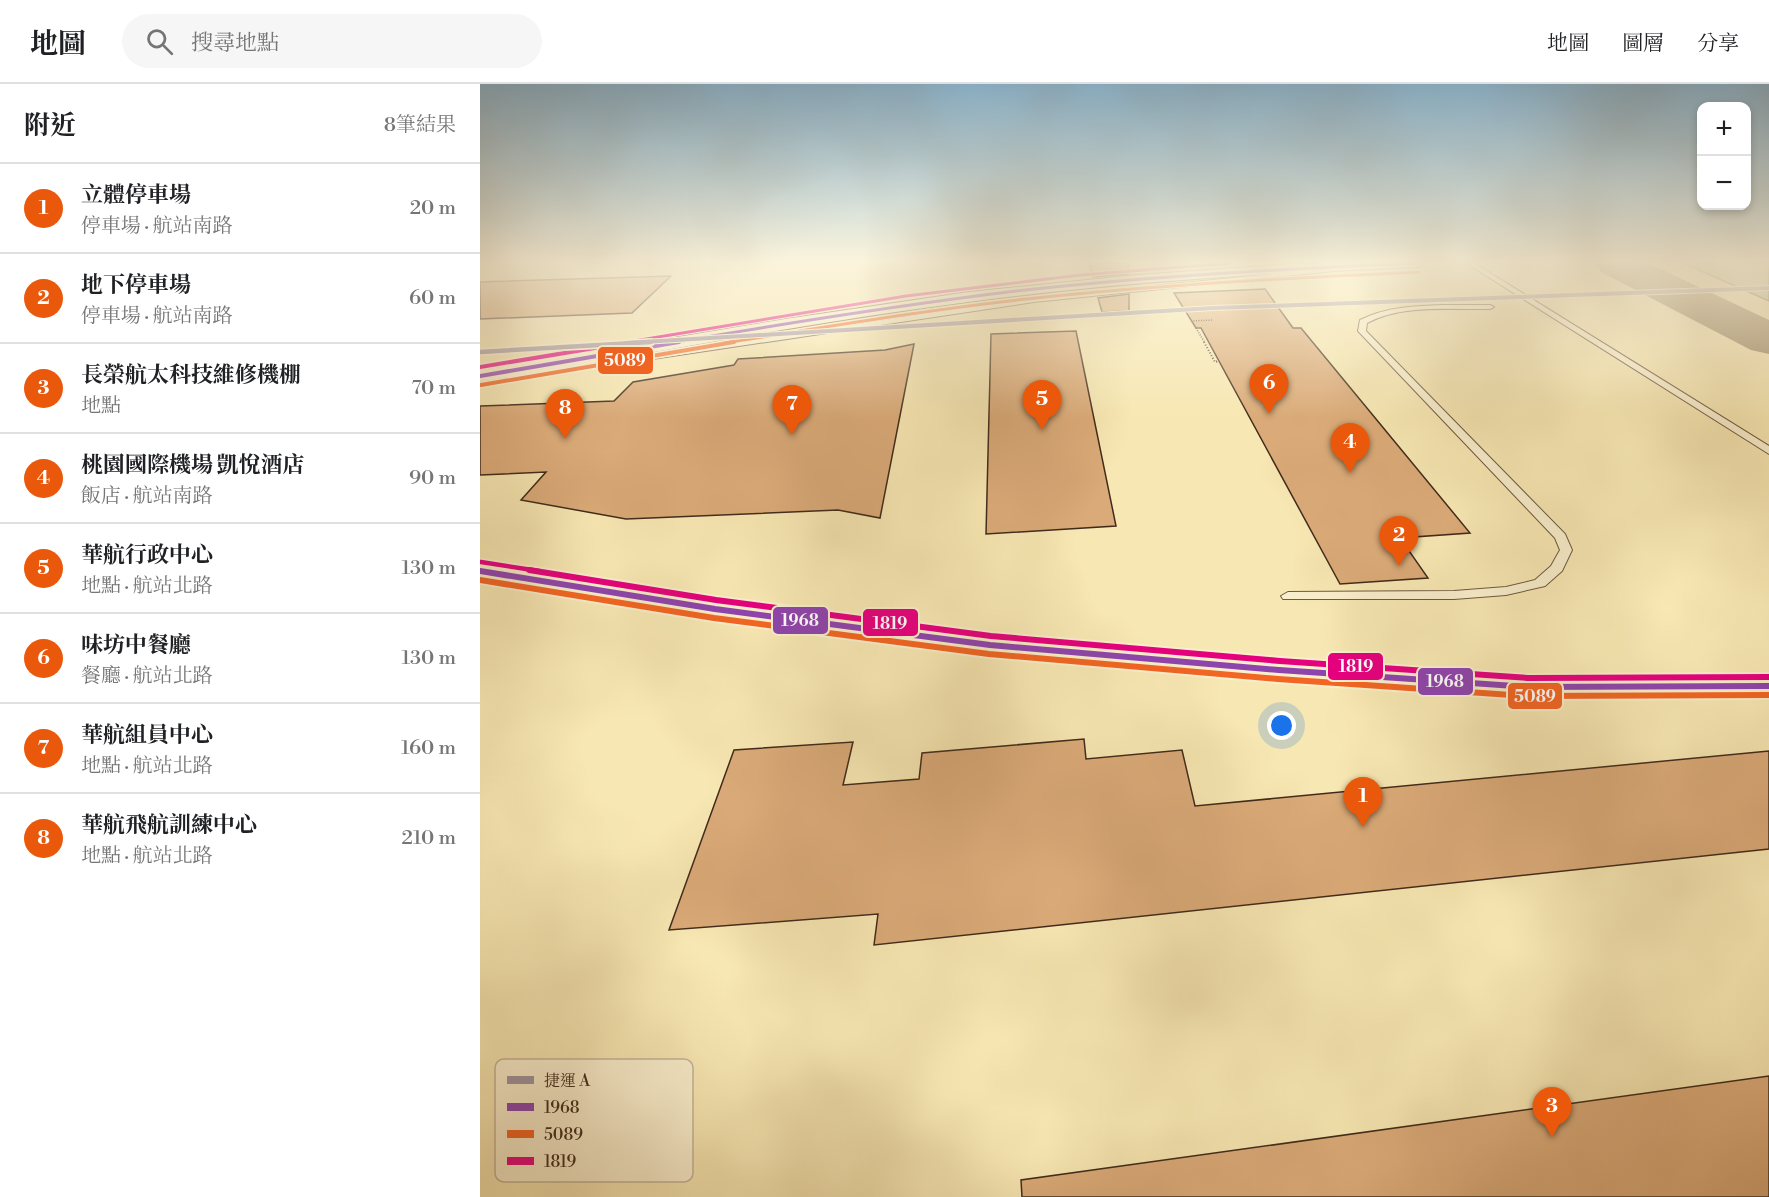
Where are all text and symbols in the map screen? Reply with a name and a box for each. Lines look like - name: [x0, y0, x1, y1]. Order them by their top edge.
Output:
- search box: [122, 14, 542, 68]
- icon: search: [143, 25, 176, 58]
- text: 地圖: [30, 27, 86, 62]
- text: 搜尋地點: [191, 30, 279, 57]
- text: 地圖: [1547, 31, 1589, 57]
- text: 圖層: [1622, 31, 1664, 57]
- text: 分享: [1697, 31, 1739, 57]
- map controls: [1697, 102, 1751, 210]
- button: +: [1697, 102, 1751, 156]
- text: 附近: [24, 110, 76, 142]
- text: 8筆結果: [384, 113, 456, 138]
- button: −: [1697, 156, 1751, 210]
- text: 立體停車場: [81, 182, 191, 209]
- text: 1: [39, 196, 48, 221]
- text: 20 m: [410, 196, 456, 221]
- text: 停車場 · 航站南路: [81, 214, 233, 239]
- text: 地下停車場: [81, 272, 191, 299]
- text: 2: [37, 286, 50, 311]
- text: 60 m: [409, 286, 456, 311]
- text: 停車場 · 航站南路: [81, 304, 233, 329]
- line badge: 5089: [597, 346, 654, 375]
- text: 5089: [604, 351, 646, 371]
- text: 長榮航太科技維修機棚: [81, 362, 301, 389]
- pin: 6: [1250, 364, 1288, 414]
- text: 3: [37, 376, 50, 401]
- text: 70 m: [412, 376, 456, 401]
- pin: 5: [1022, 380, 1062, 430]
- pin: 7: [772, 386, 812, 435]
- pin: 8: [546, 390, 584, 439]
- text: 地點: [81, 394, 121, 419]
- pin: 4: [1330, 424, 1370, 473]
- text: 桃園國際機場 凱悅酒店: [81, 452, 305, 479]
- text: 4: [37, 466, 50, 491]
- text: 90 m: [409, 466, 456, 491]
- text: 飯店 · 航站南路: [81, 484, 213, 509]
- pin: 2: [1380, 516, 1418, 566]
- text: 華航行政中心: [81, 542, 213, 569]
- text: 5: [37, 556, 50, 581]
- text: 130 m: [401, 556, 456, 581]
- text: 地點 · 航站北路: [81, 574, 213, 599]
- line badge: 1968: [772, 606, 829, 635]
- line badge: 1819: [862, 608, 919, 637]
- text: 1968: [781, 611, 819, 631]
- text: 1819: [873, 614, 907, 634]
- text: 味坊中餐廳: [81, 632, 191, 659]
- text: 6: [37, 646, 50, 671]
- text: 130 m: [401, 646, 456, 671]
- line badge: 1819: [1327, 652, 1384, 681]
- text: 1819: [1339, 657, 1373, 677]
- text: 餐廳 · 航站北路: [81, 664, 213, 689]
- line badge: 1968: [1417, 667, 1474, 696]
- text: 1968: [1426, 672, 1464, 692]
- line badge: 5089: [1507, 682, 1563, 710]
- text: 5089: [1514, 687, 1556, 707]
- your location: [1267, 711, 1296, 740]
- text: 華航組員中心: [81, 722, 213, 749]
- text: 7: [38, 736, 49, 761]
- text: 160 m: [401, 736, 456, 761]
- text: 地點 · 航站北路: [81, 754, 213, 779]
- pin: 1: [1344, 778, 1382, 827]
- text: 華航飛航訓練中心: [81, 812, 257, 839]
- text: 8: [37, 826, 50, 851]
- text: 210 m: [401, 826, 456, 851]
- text: 地點 · 航站北路: [81, 844, 213, 869]
- legend: [495, 1059, 693, 1182]
- text: 捷運 A: [544, 1071, 591, 1091]
- pin: 3: [1532, 1088, 1572, 1137]
- text: 1968: [544, 1098, 580, 1118]
- text: 5089: [544, 1125, 583, 1145]
- text: 1819: [544, 1152, 576, 1172]

